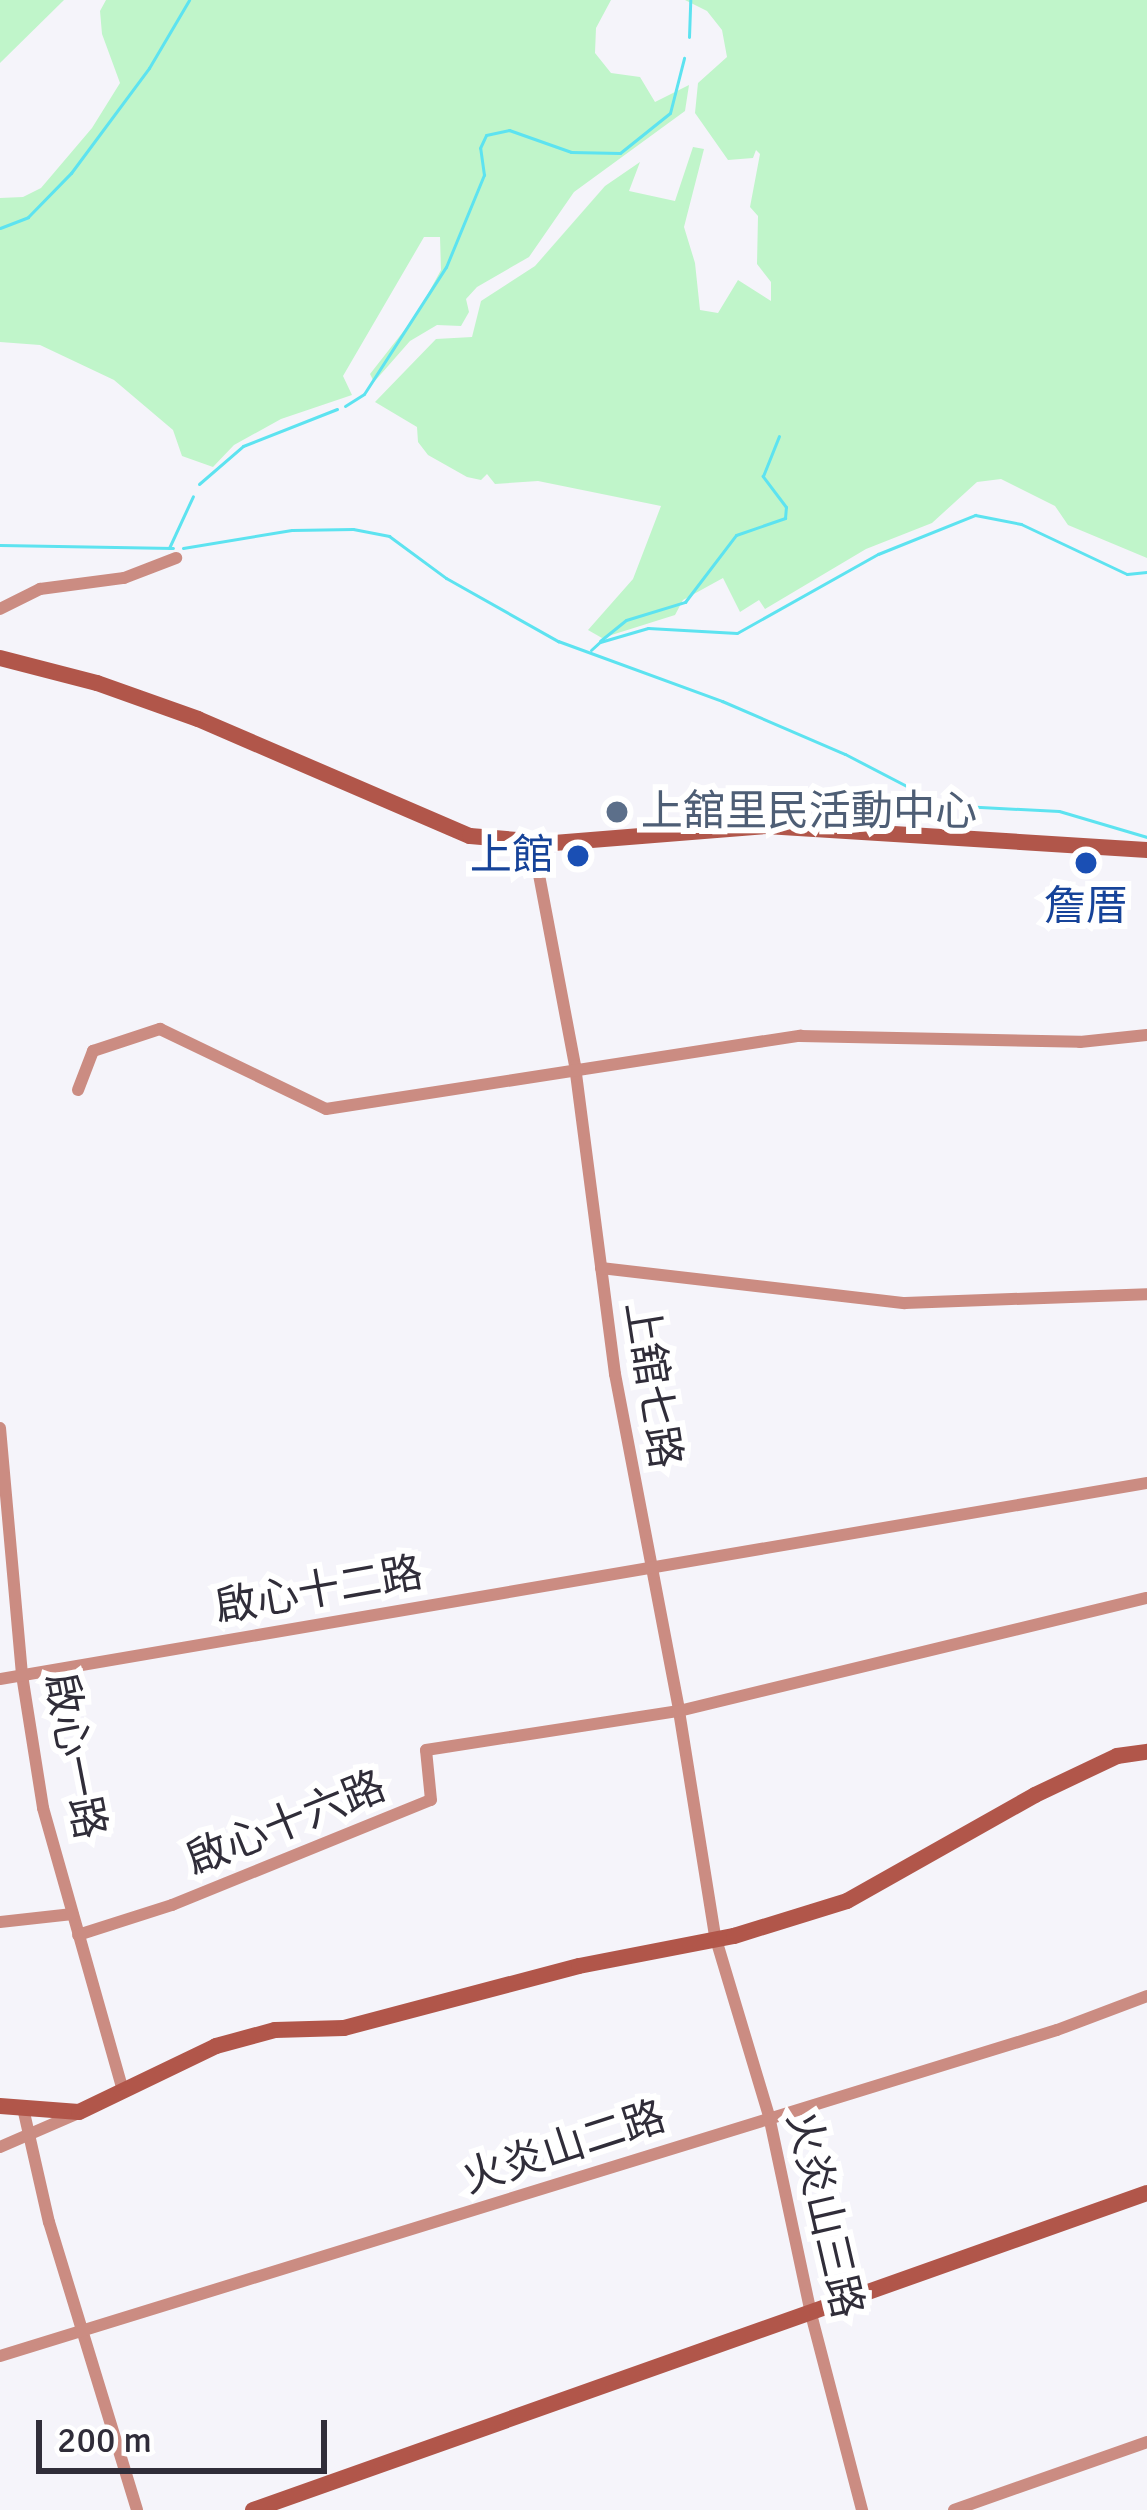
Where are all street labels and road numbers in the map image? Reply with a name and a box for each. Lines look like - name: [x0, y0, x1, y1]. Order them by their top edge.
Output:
- street label: 上舘七路: [614, 1298, 690, 1472]
- street label: 啟心十二路: [211, 1548, 427, 1634]
- street label: 啟心一路: [33, 1669, 115, 1843]
- street label: 啟心十六路: [179, 1761, 393, 1887]
- street label: 火炎山二路: [456, 2092, 672, 2204]
- street label: 火炎山三路: [776, 2107, 872, 2323]

